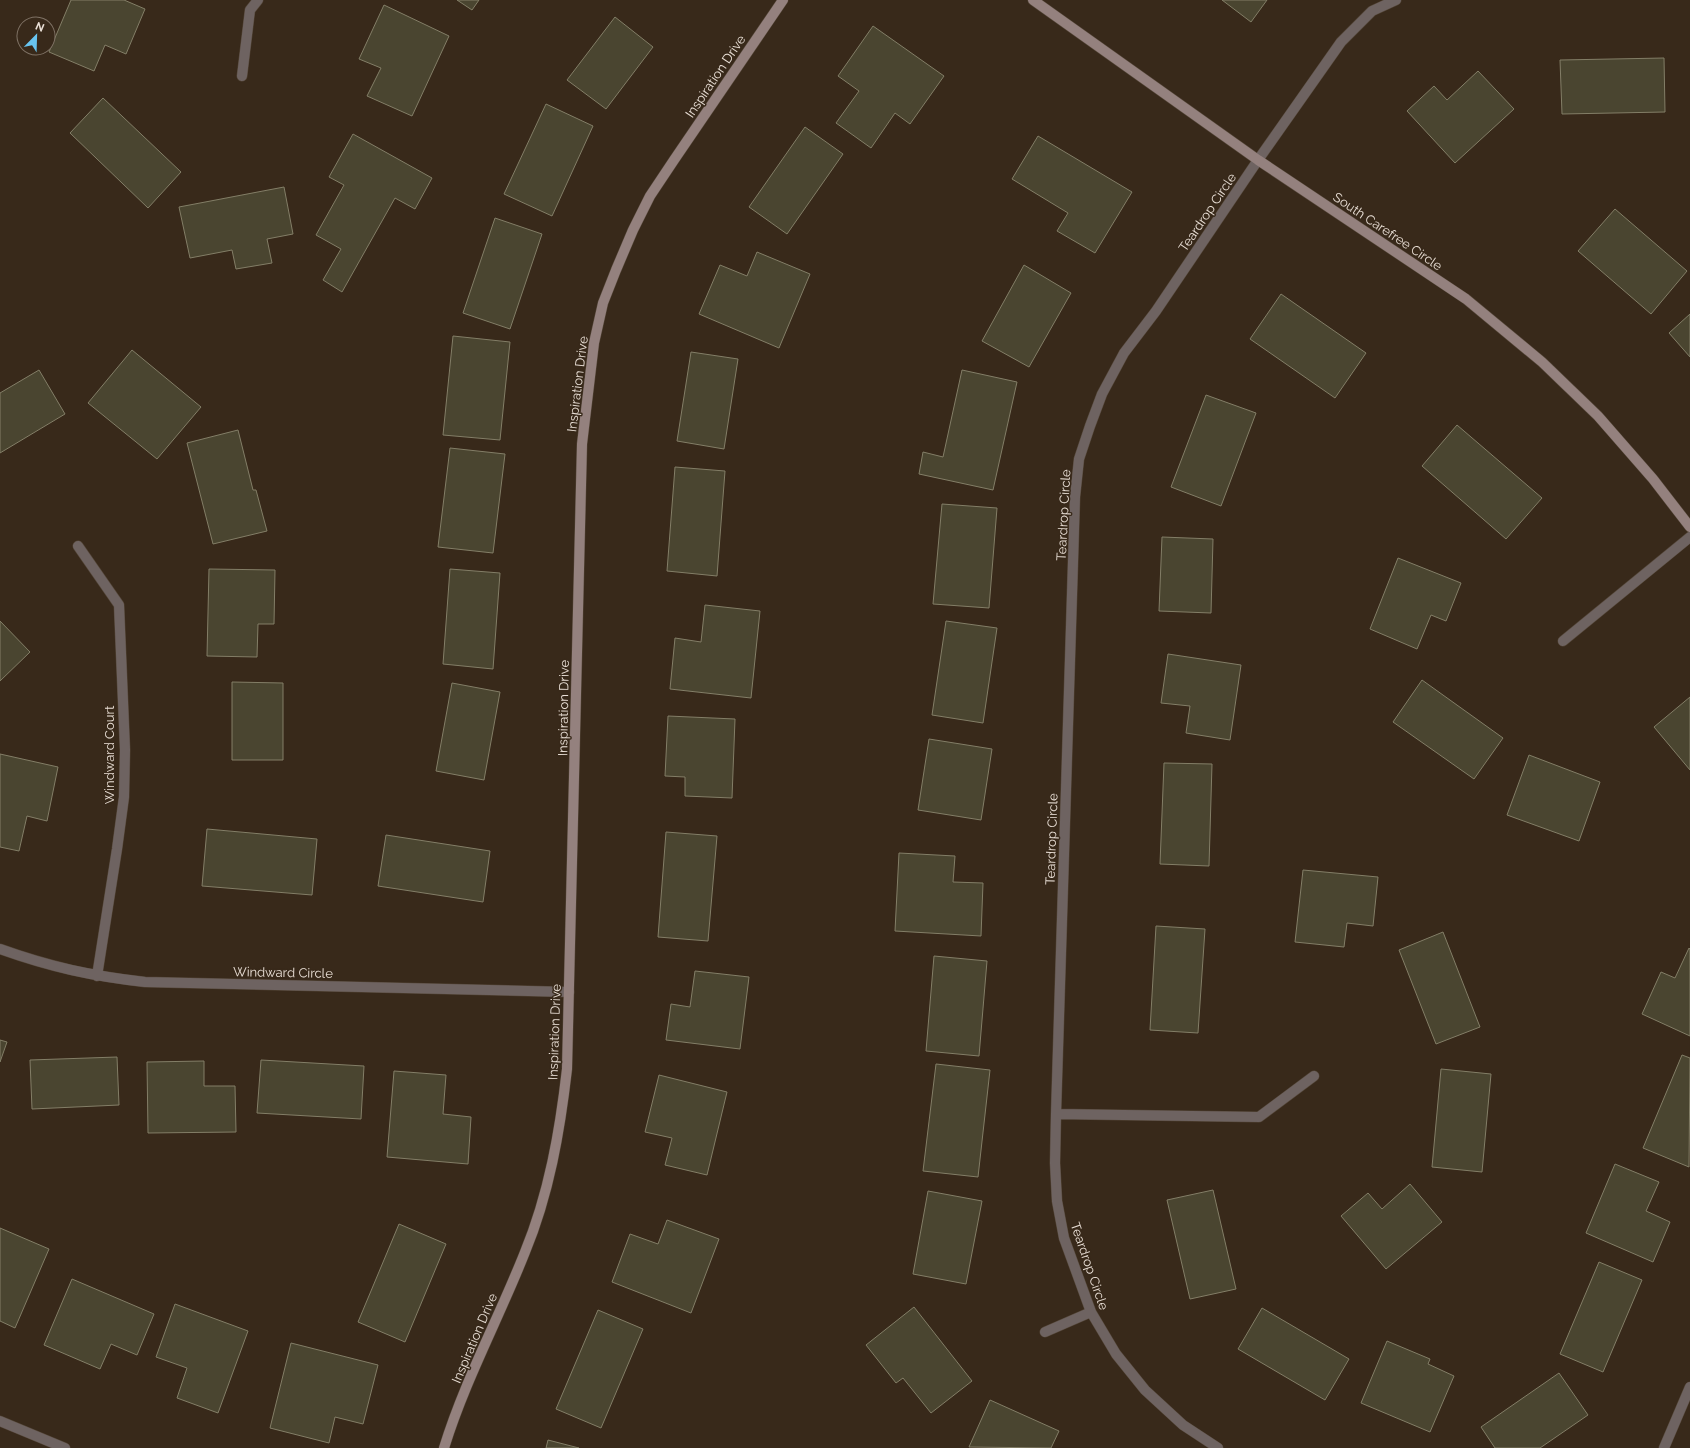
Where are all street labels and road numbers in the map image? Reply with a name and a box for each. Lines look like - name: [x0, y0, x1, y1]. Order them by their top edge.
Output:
- street label: Inspiration Drive: [682, 32, 749, 120]
- street label: Teardrop Circle: [1176, 170, 1239, 254]
- street label: South Carefree Circle: [1330, 189, 1445, 274]
- street label: Inspiration Drive: [564, 335, 591, 433]
- street label: Teardrop Circle: [1054, 469, 1073, 561]
- street label: Inspiration Drive: [555, 659, 572, 756]
- street label: Windward Court: [102, 705, 117, 804]
- street label: Teardrop Circle: [1042, 793, 1061, 885]
- street label: Windward Circle: [233, 964, 333, 981]
- street label: Inspiration Drive: [545, 983, 564, 1080]
- street label: Teardrop Circle: [1068, 1220, 1112, 1312]
- street label: Inspiration Drive: [449, 1291, 500, 1385]

